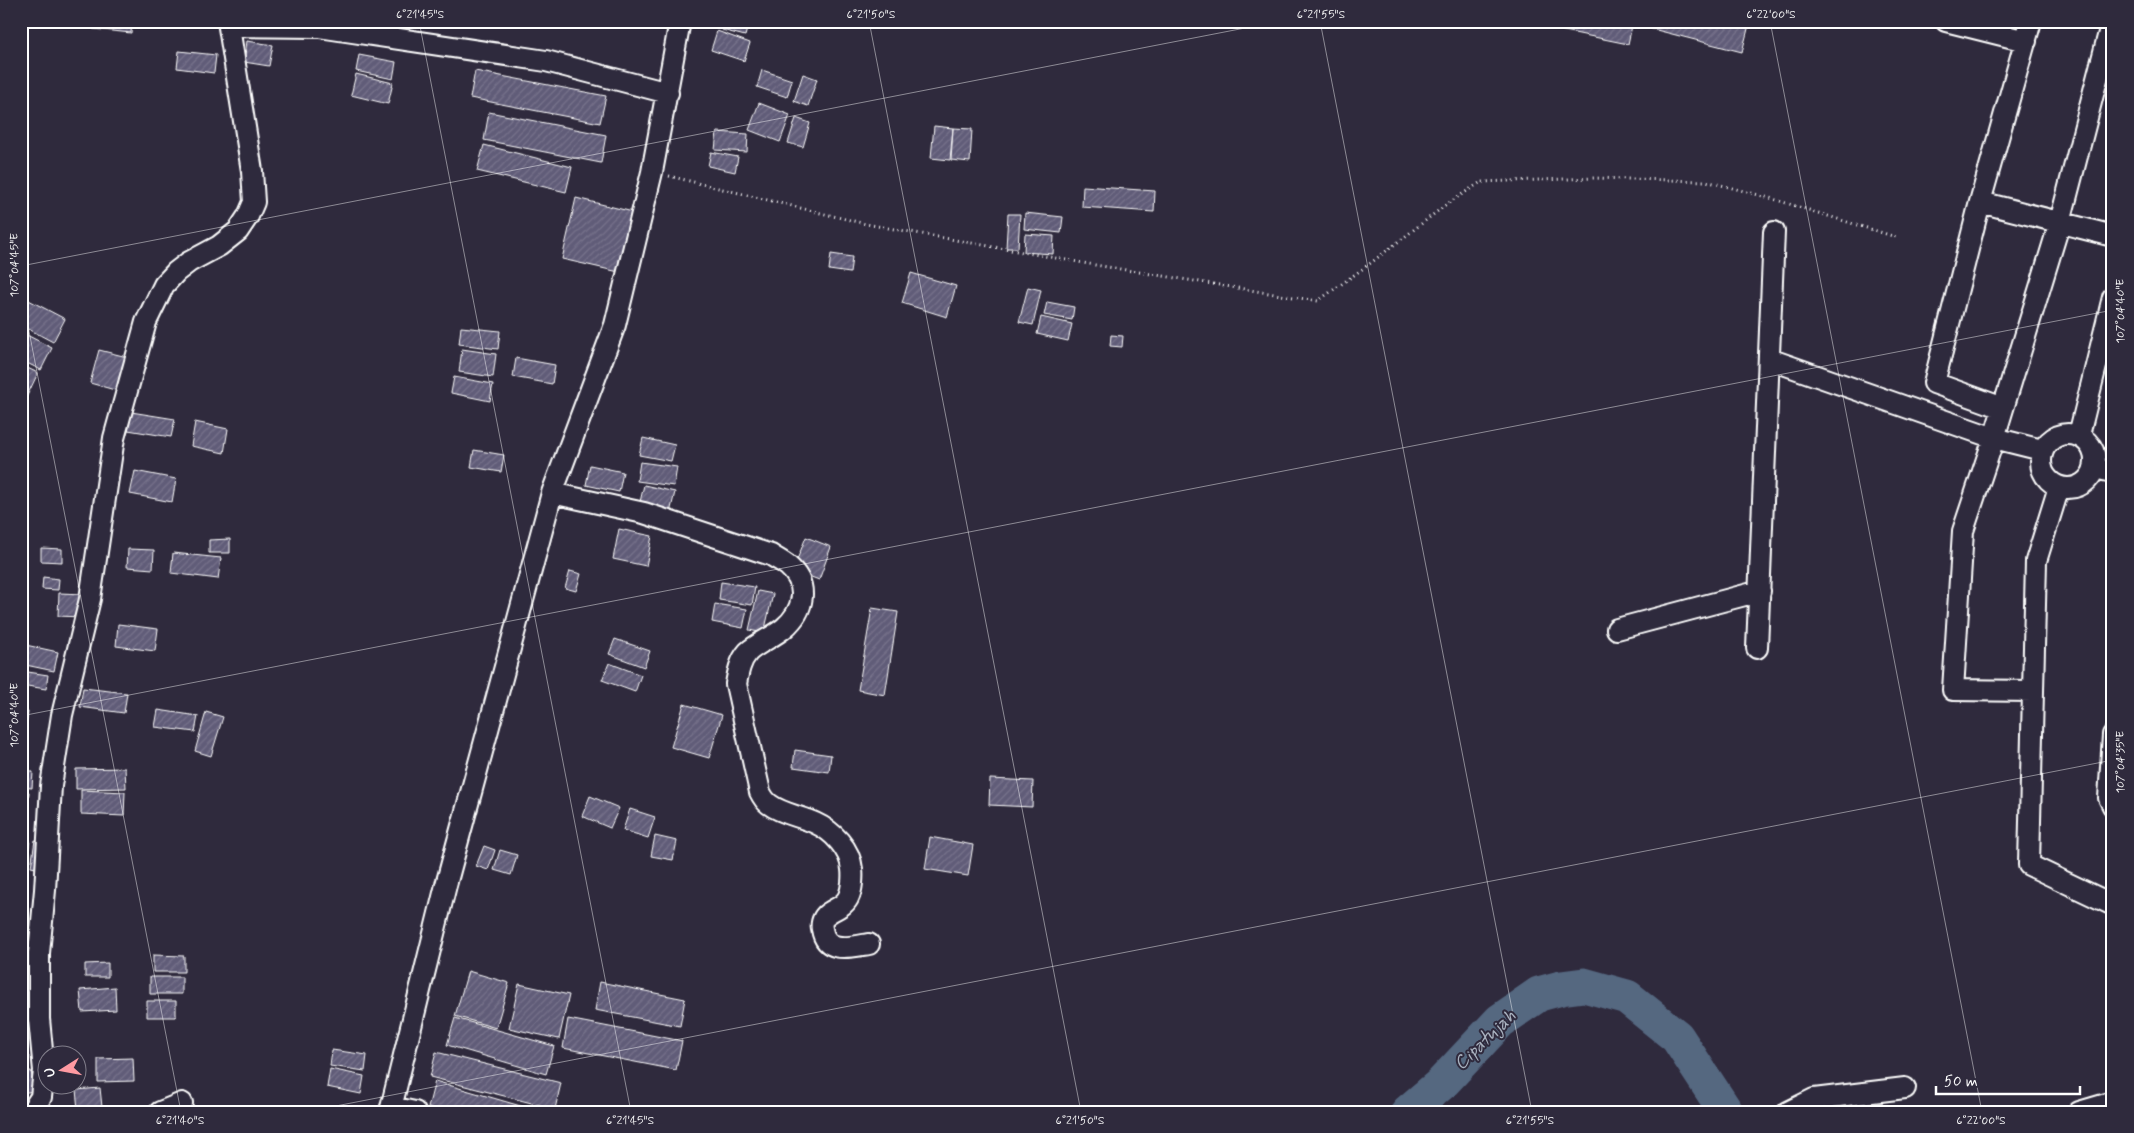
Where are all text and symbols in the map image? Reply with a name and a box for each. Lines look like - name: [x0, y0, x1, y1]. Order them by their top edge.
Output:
- text: 6°21'45"S: [396, 7, 444, 23]
- text: 6°21'50"S: [847, 7, 896, 23]
- text: 6°21'55"S: [1297, 7, 1346, 23]
- text: 6°22'00"S: [1746, 7, 1796, 23]
- text: 107°04'45"E: [7, 233, 23, 297]
- text: 107°04'40"E: [2113, 279, 2129, 343]
- text: 107°04'40"E: [7, 683, 23, 747]
- text: 107°04'35"E: [2113, 731, 2129, 793]
- water label: Cipatujah: [1448, 1004, 1522, 1076]
- north arrow: [38, 1046, 88, 1096]
- scale bar: [1936, 1063, 2080, 1095]
- text: U: [41, 1066, 60, 1078]
- text: 50 m: [1944, 1072, 1978, 1092]
- text: 6°21'40"S: [156, 1113, 205, 1129]
- text: 6°21'45"S: [606, 1113, 654, 1129]
- text: 6°21'50"S: [1056, 1113, 1105, 1129]
- text: 6°21'55"S: [1506, 1113, 1555, 1129]
- text: 6°22'00"S: [1956, 1113, 2006, 1129]

